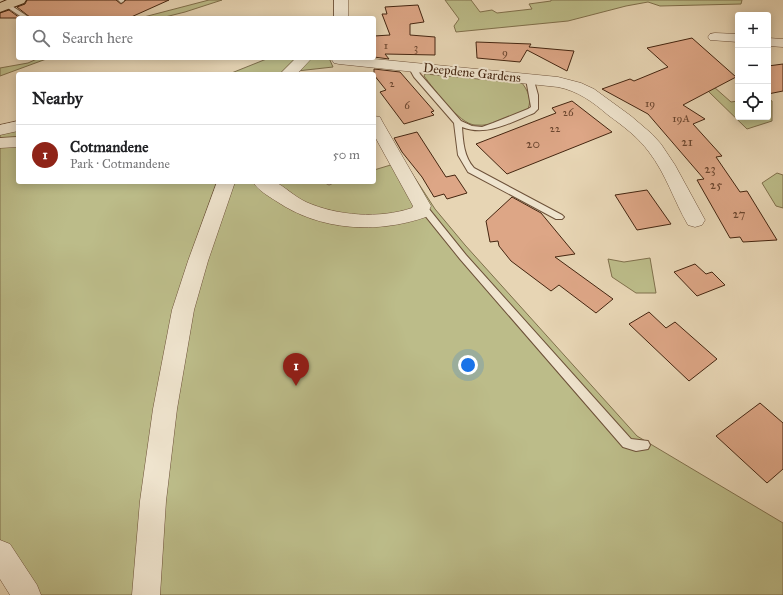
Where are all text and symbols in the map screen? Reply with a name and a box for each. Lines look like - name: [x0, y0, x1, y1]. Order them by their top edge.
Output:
- map controls: [735, 12, 771, 120]
- button: +: [735, 12, 771, 48]
- search box: [16, 16, 376, 60]
- icon: search: [30, 27, 52, 49]
- text: Search here: [62, 29, 133, 47]
- house number: 1: [384, 39, 388, 52]
- house number: 3: [414, 41, 418, 54]
- house number: 9: [502, 46, 508, 59]
- button: −: [735, 48, 771, 84]
- street label: Deepdene Gardens: [422, 60, 522, 86]
- house number: 2: [389, 77, 395, 90]
- button: locate: [735, 84, 771, 120]
- text: Nearby: [32, 88, 83, 109]
- house number: 19: [645, 97, 655, 110]
- house number: 6: [404, 99, 410, 112]
- house number: 26: [562, 106, 574, 119]
- house number: 19A: [672, 112, 690, 125]
- house number: 22: [550, 122, 561, 135]
- house number: 21: [681, 134, 693, 150]
- house number: 20: [526, 136, 540, 152]
- text: Cotmandene: [70, 138, 148, 156]
- text: 1: [42, 147, 48, 163]
- text: 50 m: [333, 147, 360, 163]
- text: Park · Cotmandene: [70, 156, 170, 172]
- house number: 23: [704, 161, 716, 177]
- house number: 25: [710, 177, 722, 193]
- house number: 27: [733, 206, 746, 222]
- pin: 1: [283, 353, 309, 386]
- your location: [458, 355, 478, 375]

